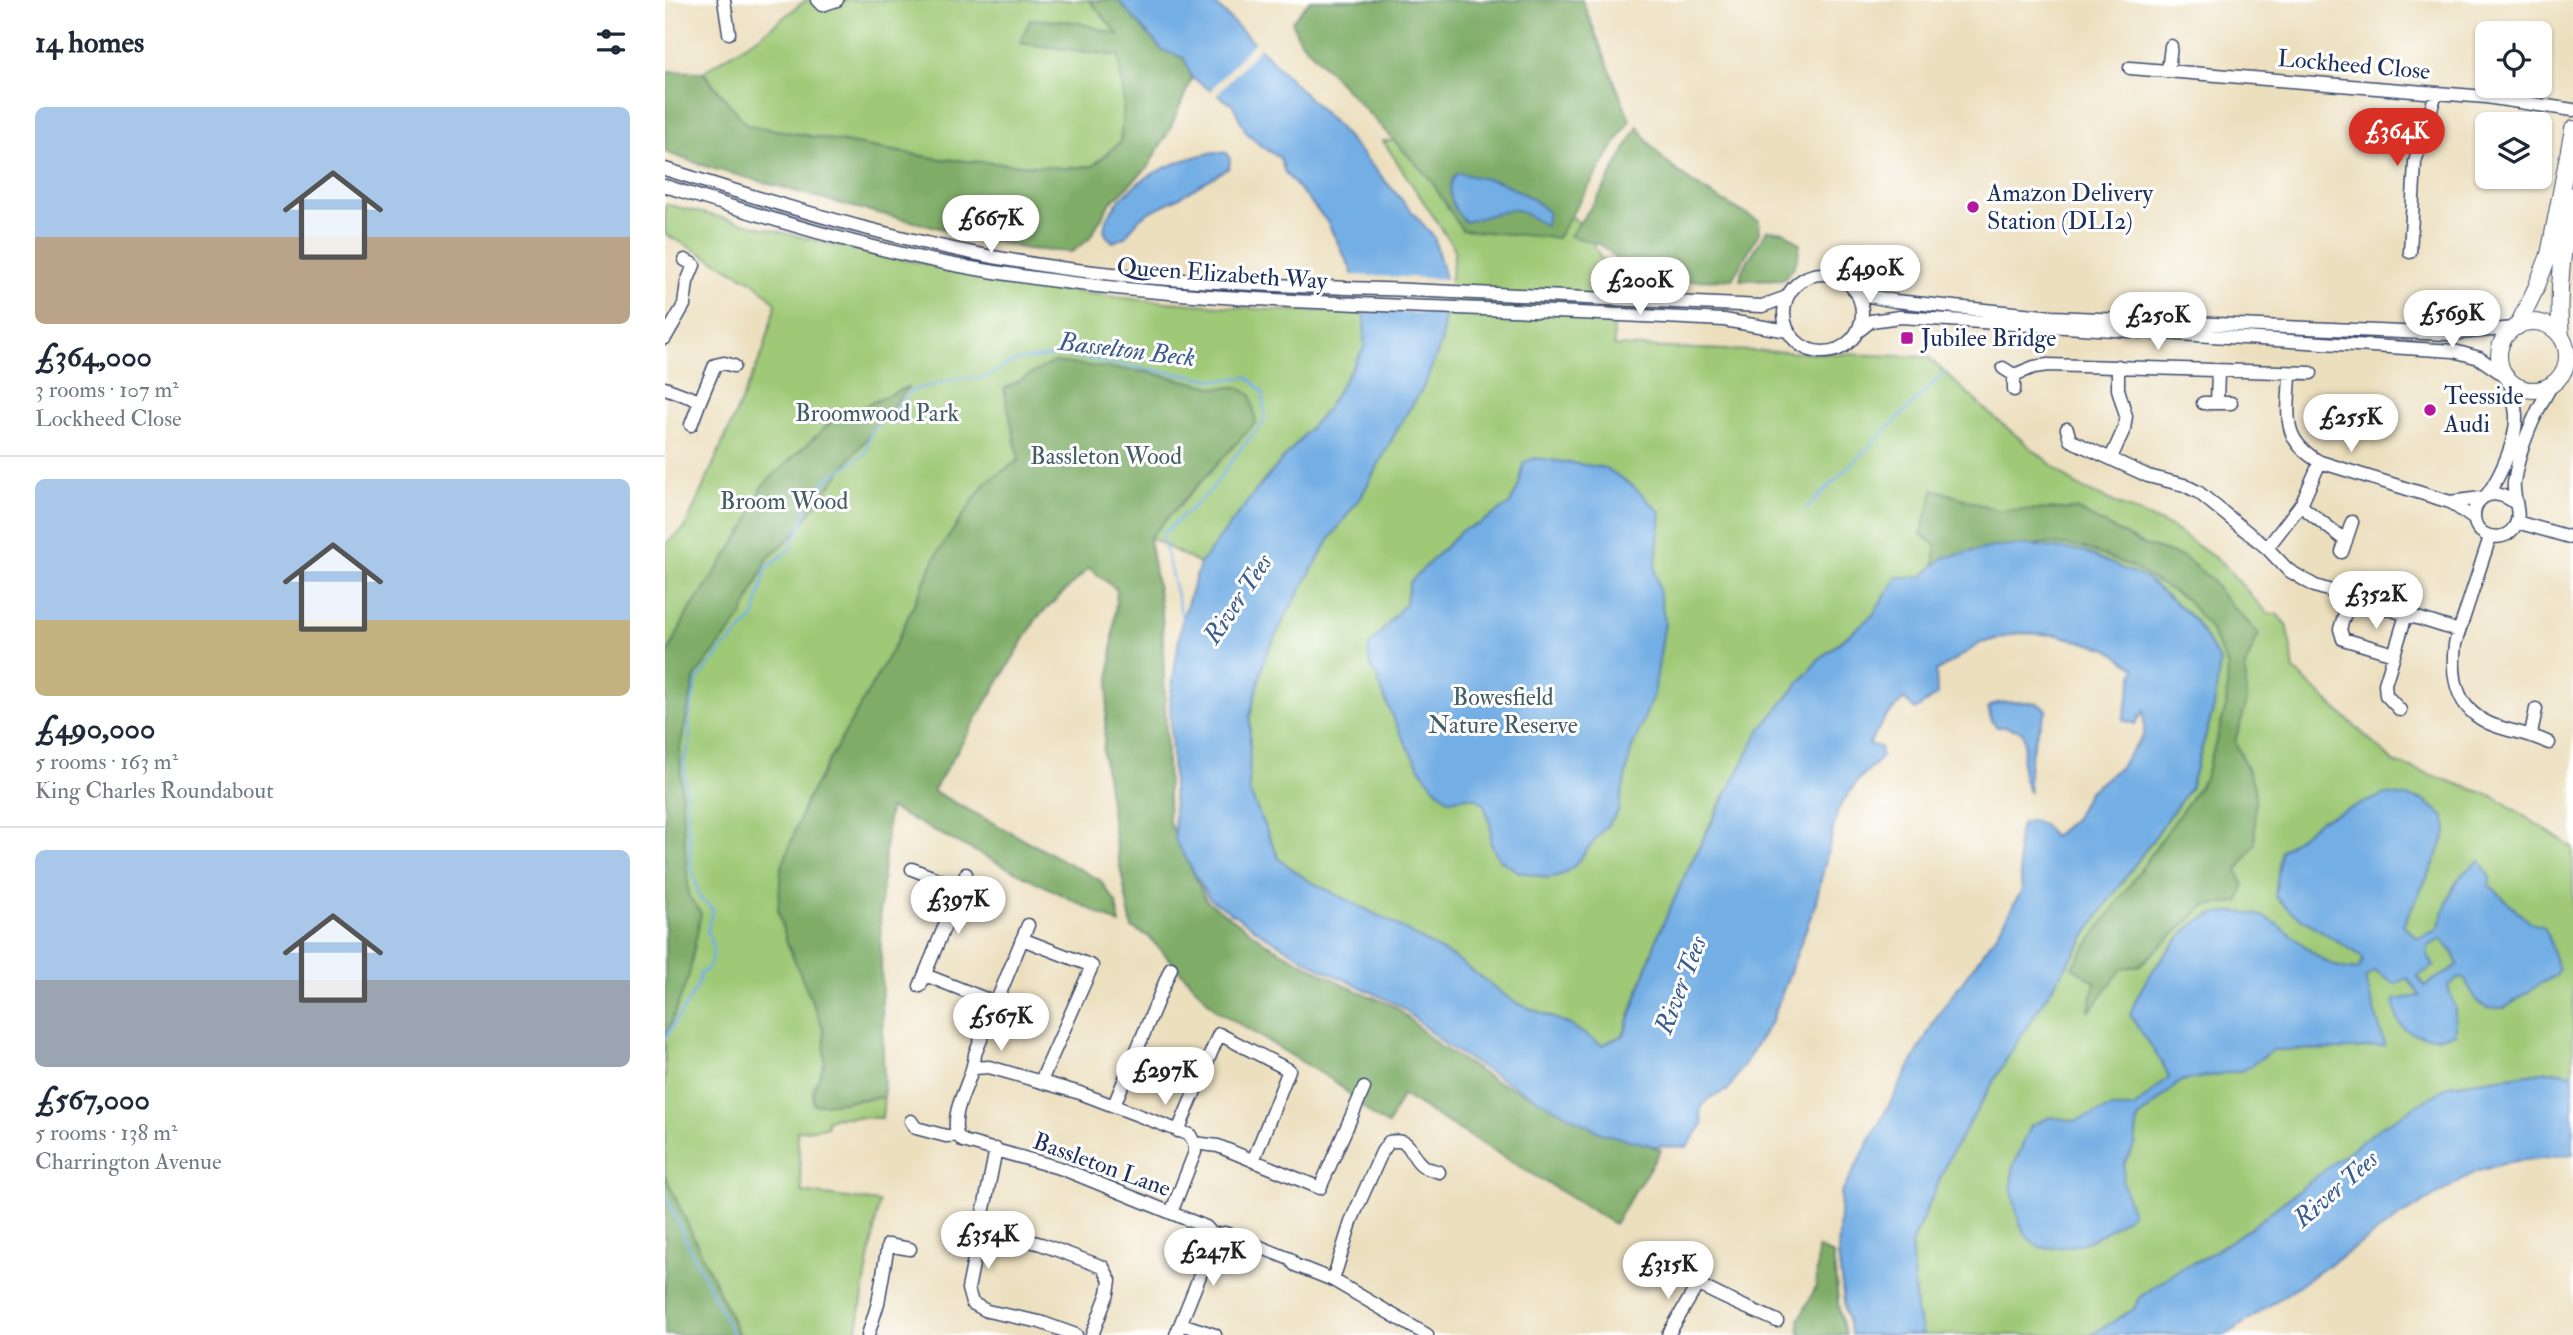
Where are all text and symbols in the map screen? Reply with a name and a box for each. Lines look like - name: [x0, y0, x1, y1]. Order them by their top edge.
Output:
- map controls: [2475, 21, 2552, 189]
- button: locate: [2475, 21, 2552, 98]
- icon: filters: [592, 23, 630, 61]
- text: 14 homes: [35, 24, 144, 61]
- street label: Lockheed Close: [2276, 43, 2432, 87]
- pin: £364K: [2348, 108, 2446, 168]
- button: layers: [2475, 112, 2552, 189]
- text: £364K: [2365, 116, 2429, 145]
- icon: home: [270, 152, 396, 278]
- place label: Amazon Delivery Station (DLI2): [1986, 178, 2153, 237]
- pin: £667K: [942, 196, 1040, 255]
- marker: Amazon Delivery Station (DLI2): [1965, 199, 1981, 215]
- text: £667K: [958, 203, 1024, 232]
- pin: £490K: [1821, 246, 1919, 305]
- street label: Queen Elizabeth Way: [1116, 251, 1329, 297]
- text: £490K: [1836, 253, 1904, 282]
- pin: £200K: [1591, 258, 1689, 317]
- text: £200K: [1607, 265, 1673, 294]
- pin: £569K: [2403, 290, 2501, 350]
- pin: £250K: [2109, 292, 2207, 352]
- text: £569K: [2420, 298, 2484, 327]
- text: £250K: [2126, 300, 2190, 329]
- place label: Jubilee Bridge: [1920, 323, 2056, 354]
- water label: Basselton Beck: [1055, 325, 1197, 374]
- marker: Jubilee Bridge: [1899, 330, 1915, 346]
- text: £364,000: [35, 338, 152, 375]
- text: 3 rooms · 107 m²: [35, 375, 179, 404]
- place label: Teesside Audi: [2443, 381, 2523, 440]
- pin: £255K: [2302, 394, 2400, 454]
- park label: Broomwood Park: [795, 398, 960, 429]
- text: £255K: [2319, 402, 2383, 431]
- marker: Teesside Audi: [2422, 402, 2438, 418]
- text: Lockheed Close: [35, 404, 182, 433]
- park label: Bassleton Wood: [1030, 441, 1182, 472]
- park label: Broom Wood: [720, 486, 848, 517]
- icon: home: [270, 524, 396, 650]
- water label: River Tees: [1196, 547, 1280, 651]
- pin: £352K: [2327, 572, 2425, 631]
- text: £352K: [2345, 579, 2407, 608]
- park label: Bowesfield Nature Reserve: [1428, 682, 1578, 741]
- text: £490,000: [35, 710, 155, 747]
- text: 5 rooms · 163 m²: [35, 747, 178, 776]
- text: King Charles Roundabout: [35, 776, 274, 805]
- pin: £397K: [909, 876, 1007, 936]
- text: £397K: [927, 884, 989, 913]
- icon: home: [270, 895, 396, 1021]
- water label: River Tees: [1647, 931, 1714, 1039]
- pin: £567K: [952, 993, 1050, 1053]
- text: £567K: [969, 1001, 1033, 1030]
- pin: £297K: [1116, 1048, 1214, 1107]
- text: £297K: [1132, 1055, 1198, 1084]
- text: £567,000: [35, 1081, 150, 1118]
- text: 5 rooms · 138 m²: [35, 1118, 178, 1147]
- street label: Bassleton Lane: [1029, 1126, 1175, 1204]
- water label: River Tees: [2286, 1143, 2386, 1235]
- text: Charrington Avenue: [35, 1147, 222, 1176]
- pin: £354K: [939, 1212, 1037, 1271]
- text: £354K: [957, 1219, 1019, 1248]
- pin: £247K: [1164, 1228, 1262, 1288]
- text: £247K: [1180, 1236, 1246, 1265]
- pin: £315K: [1619, 1242, 1717, 1301]
- text: £315K: [1639, 1249, 1697, 1278]

